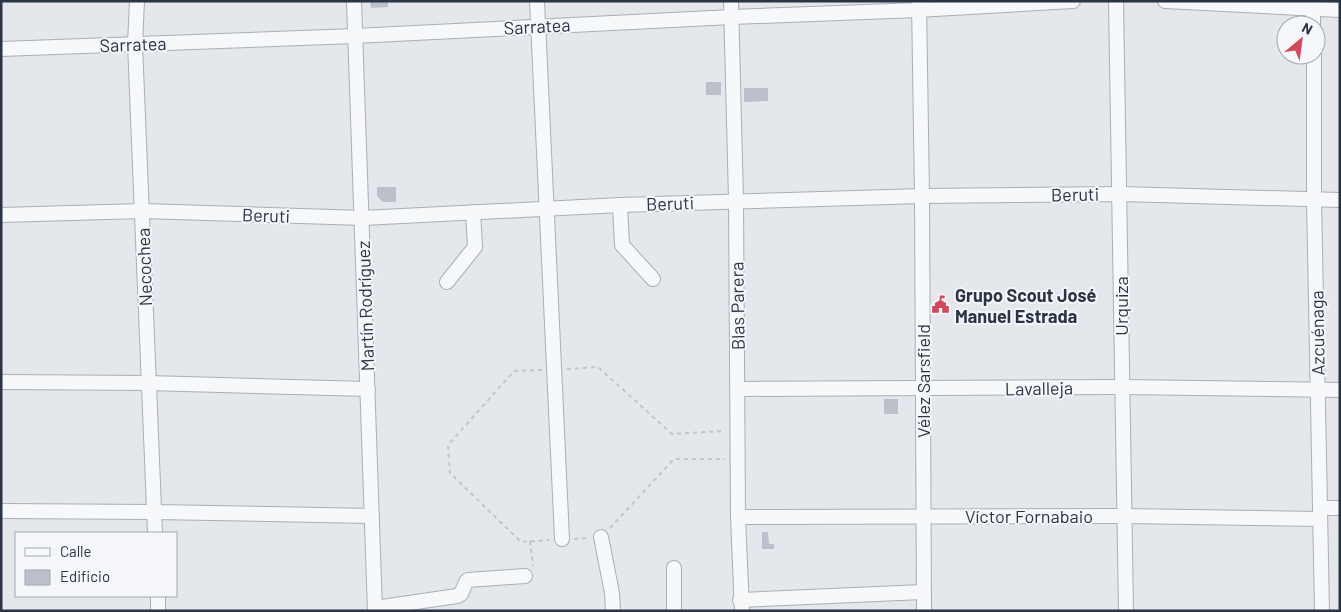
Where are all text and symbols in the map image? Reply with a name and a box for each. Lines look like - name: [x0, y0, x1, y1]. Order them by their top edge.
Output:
- street label: Sarratea: [503, 13, 571, 39]
- north arrow: [1276, 15, 1326, 65]
- text: N: [1299, 19, 1316, 38]
- street label: Sarratea: [99, 32, 167, 56]
- street label: Beruti: [1051, 183, 1099, 205]
- street label: Beruti: [646, 191, 694, 215]
- street label: Beruti: [242, 203, 290, 227]
- street label: Necochea: [132, 227, 156, 307]
- street label: Martín Rodríguez: [352, 240, 378, 372]
- street label: Blas Parera: [725, 262, 749, 350]
- street label: Urquiza: [1110, 276, 1132, 336]
- place label: Grupo Scout José Manuel Estrada: [955, 284, 1097, 327]
- street label: Azcuénaga: [1305, 290, 1329, 376]
- public building icon: Grupo Scout José Manuel Estrada: [931, 295, 951, 315]
- street label: Vélez Sarsfield: [912, 324, 934, 438]
- street label: Lavalleja: [1005, 376, 1073, 400]
- street label: Víctor Fornabaio: [965, 505, 1093, 527]
- legend: [15, 532, 178, 597]
- text: Calle: [60, 542, 92, 560]
- text: Edificio: [60, 567, 110, 585]

